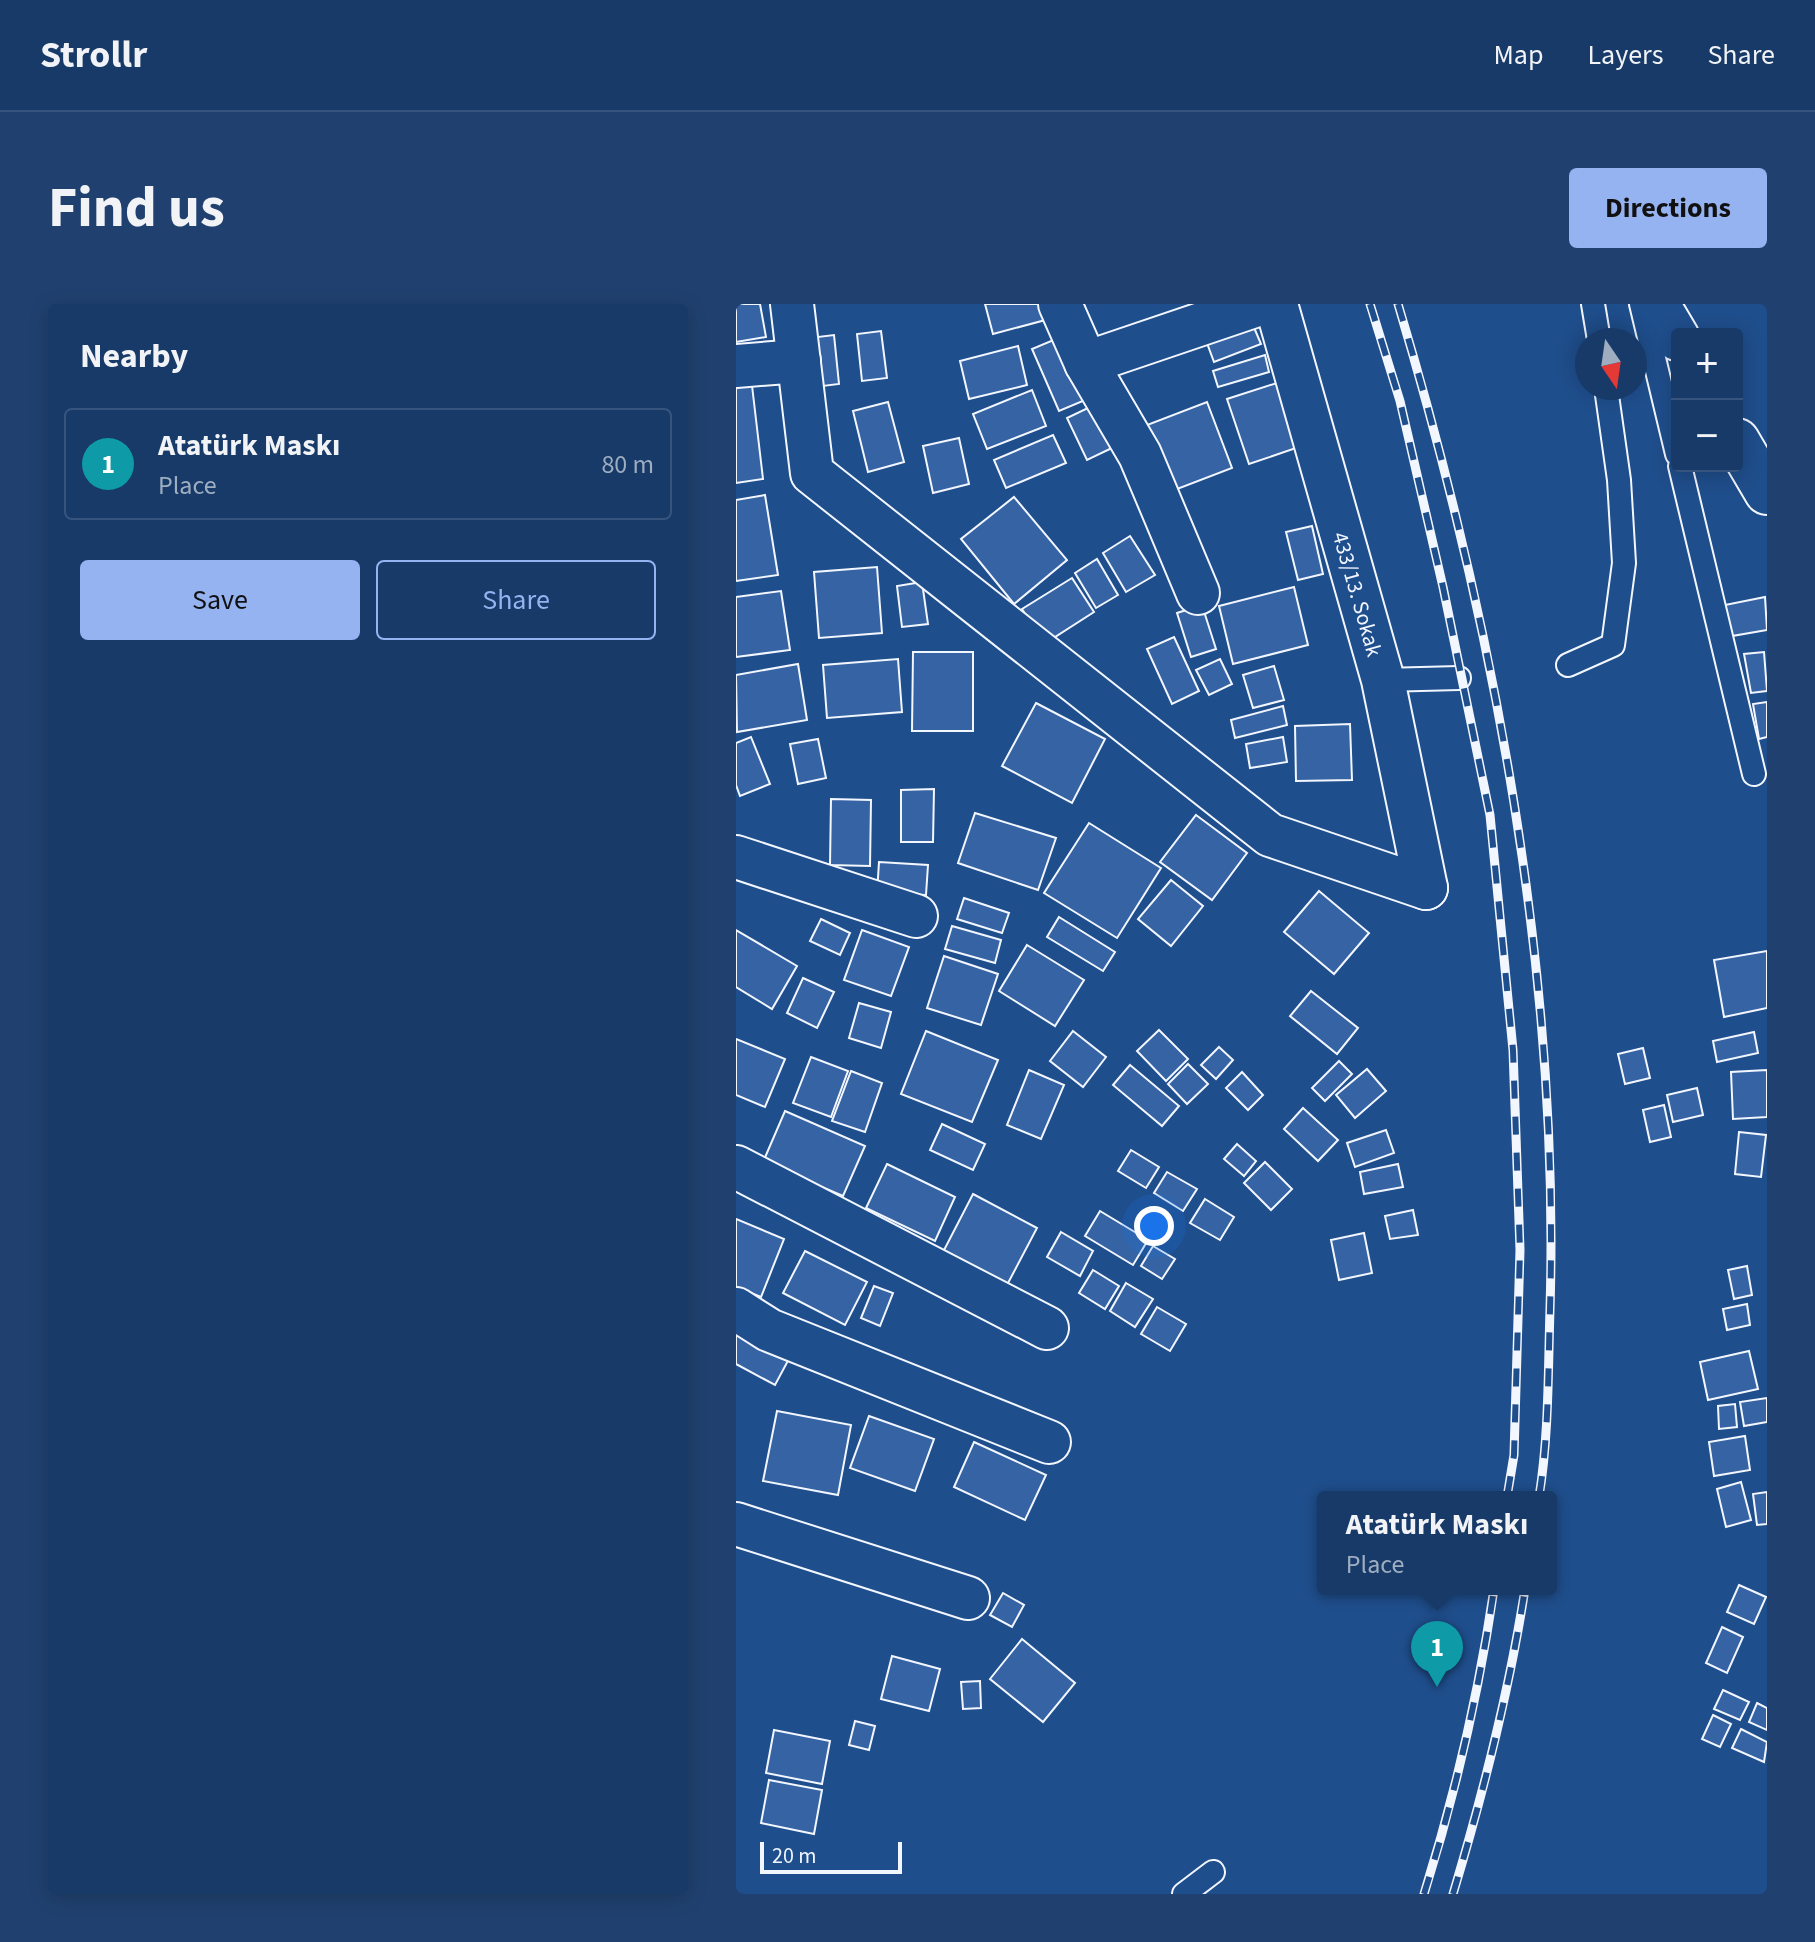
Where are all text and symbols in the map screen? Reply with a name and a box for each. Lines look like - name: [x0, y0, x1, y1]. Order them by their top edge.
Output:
- text: Strollr: [40, 28, 147, 82]
- text: Map: [1493, 35, 1543, 75]
- text: Layers: [1587, 35, 1663, 75]
- text: Share: [1707, 35, 1775, 75]
- button: Directions: [1569, 168, 1767, 248]
- text: Find us: [48, 169, 225, 248]
- north arrow: [1575, 328, 1647, 400]
- map controls: [1671, 328, 1743, 472]
- button: +: [1671, 328, 1743, 400]
- text: Nearby: [80, 332, 188, 381]
- button: −: [1671, 400, 1743, 472]
- text: Atatürk Maskı: [158, 424, 340, 467]
- text: 1: [101, 446, 115, 483]
- text: 80 m: [601, 446, 654, 483]
- text: Place: [158, 467, 217, 504]
- street label: 433/13. Sokak: [1324, 528, 1390, 661]
- button: Save: [80, 560, 360, 640]
- button: Share: [376, 560, 656, 640]
- your location: [1134, 1206, 1174, 1246]
- popup: [1317, 1491, 1557, 1595]
- text: Atatürk Maskı: [1346, 1503, 1528, 1546]
- text: Place: [1346, 1546, 1404, 1583]
- pin: 1: [1411, 1621, 1463, 1687]
- scale bar: [760, 1838, 902, 1874]
- text: 20 m: [772, 1840, 817, 1872]

